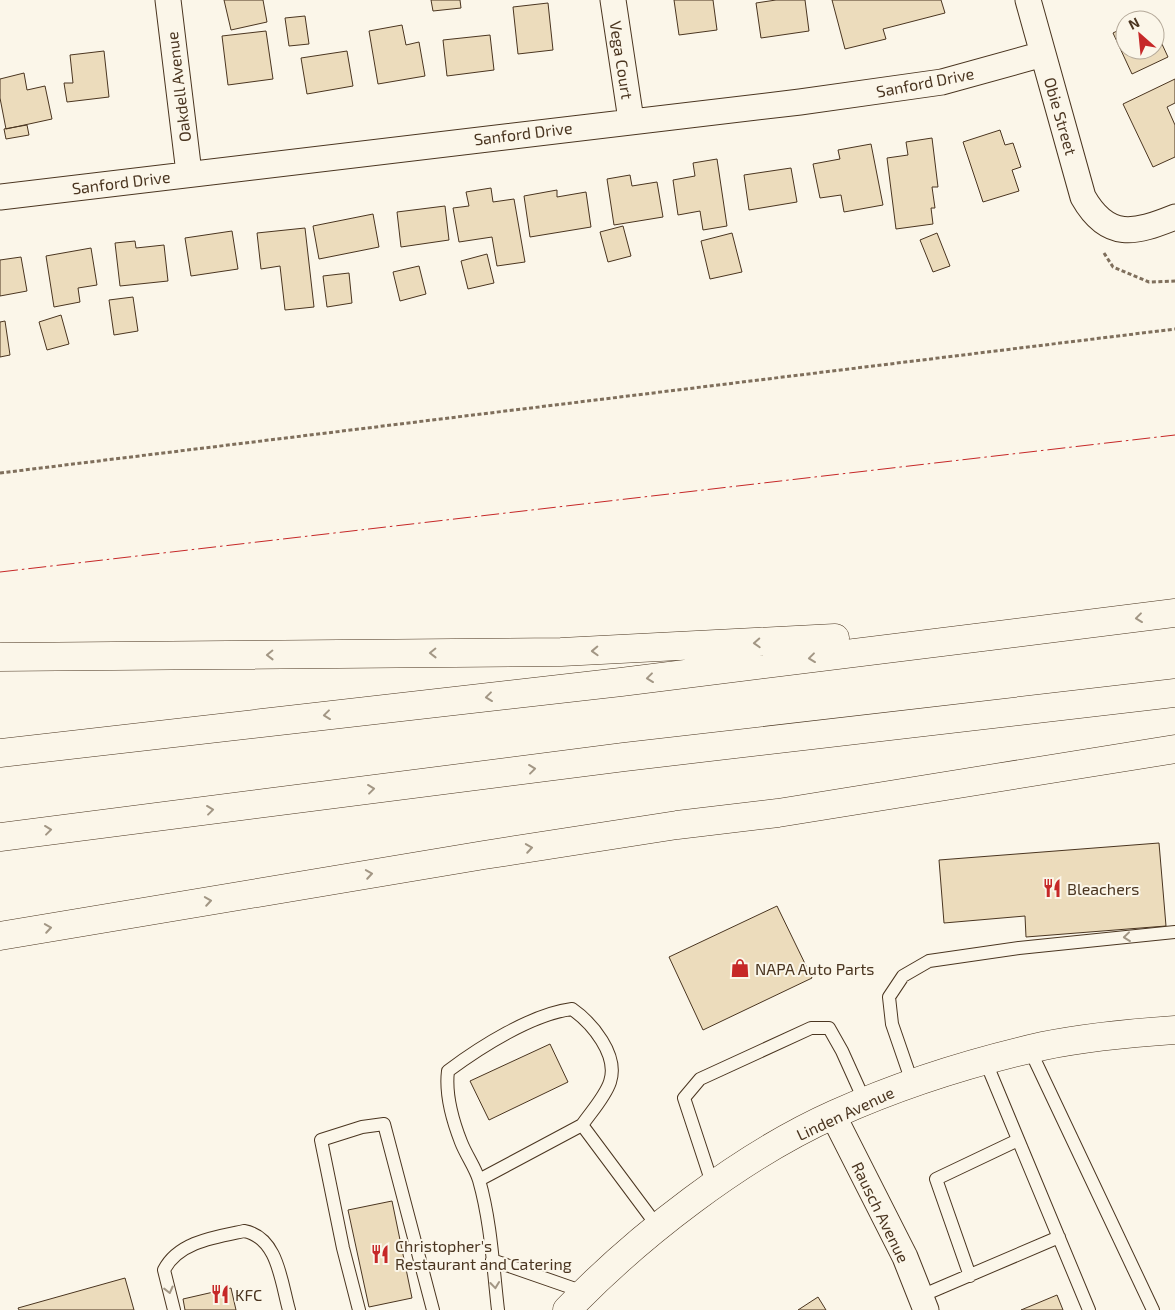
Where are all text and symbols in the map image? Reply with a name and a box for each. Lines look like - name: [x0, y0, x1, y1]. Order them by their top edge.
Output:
- north arrow: [1115, 10, 1165, 60]
- text: N: [1126, 13, 1142, 33]
- street label: Vega Court: [606, 20, 638, 100]
- street label: Oakdell Avenue: [162, 31, 194, 143]
- street label: Sanford Drive: [875, 63, 975, 101]
- street label: Obie Street: [1041, 75, 1081, 157]
- street label: Sanford Drive: [473, 118, 573, 148]
- street label: Sanford Drive: [71, 167, 171, 197]
- one-way arrow: [1135, 612, 1143, 623]
- one-way arrow: [753, 637, 761, 648]
- one-way arrow: [591, 646, 598, 656]
- one-way arrow: [428, 648, 436, 658]
- one-way arrow: [266, 650, 274, 660]
- one-way arrow: [807, 652, 815, 663]
- one-way arrow: [646, 672, 654, 683]
- one-way arrow: [485, 691, 493, 702]
- one-way arrow: [323, 709, 331, 720]
- one-way arrow: [528, 764, 536, 774]
- one-way arrow: [367, 784, 375, 795]
- one-way arrow: [206, 805, 214, 816]
- one-way arrow: [44, 826, 53, 836]
- one-way arrow: [525, 843, 533, 854]
- one-way arrow: [364, 870, 373, 880]
- restaurant icon: Bleachers: [1041, 877, 1063, 899]
- place label: Bleachers: [1067, 879, 1139, 898]
- one-way arrow: [205, 896, 213, 907]
- one-way arrow: [44, 923, 52, 933]
- one-way arrow: [1122, 931, 1130, 942]
- shop icon: NAPA Auto Parts: [729, 957, 751, 979]
- place label: NAPA Auto Parts: [755, 959, 875, 978]
- street label: Linden Avenue: [793, 1082, 897, 1144]
- street label: Rausch Avenue: [848, 1158, 914, 1266]
- place label: Christopher's Restaurant and Catering: [395, 1236, 572, 1273]
- restaurant icon: Christopher's Restaurant and Catering: [369, 1243, 391, 1265]
- one-way arrow: [489, 1281, 500, 1289]
- restaurant icon: KFC: [209, 1283, 231, 1305]
- one-way arrow: [163, 1285, 174, 1294]
- place label: KFC: [235, 1285, 262, 1304]

